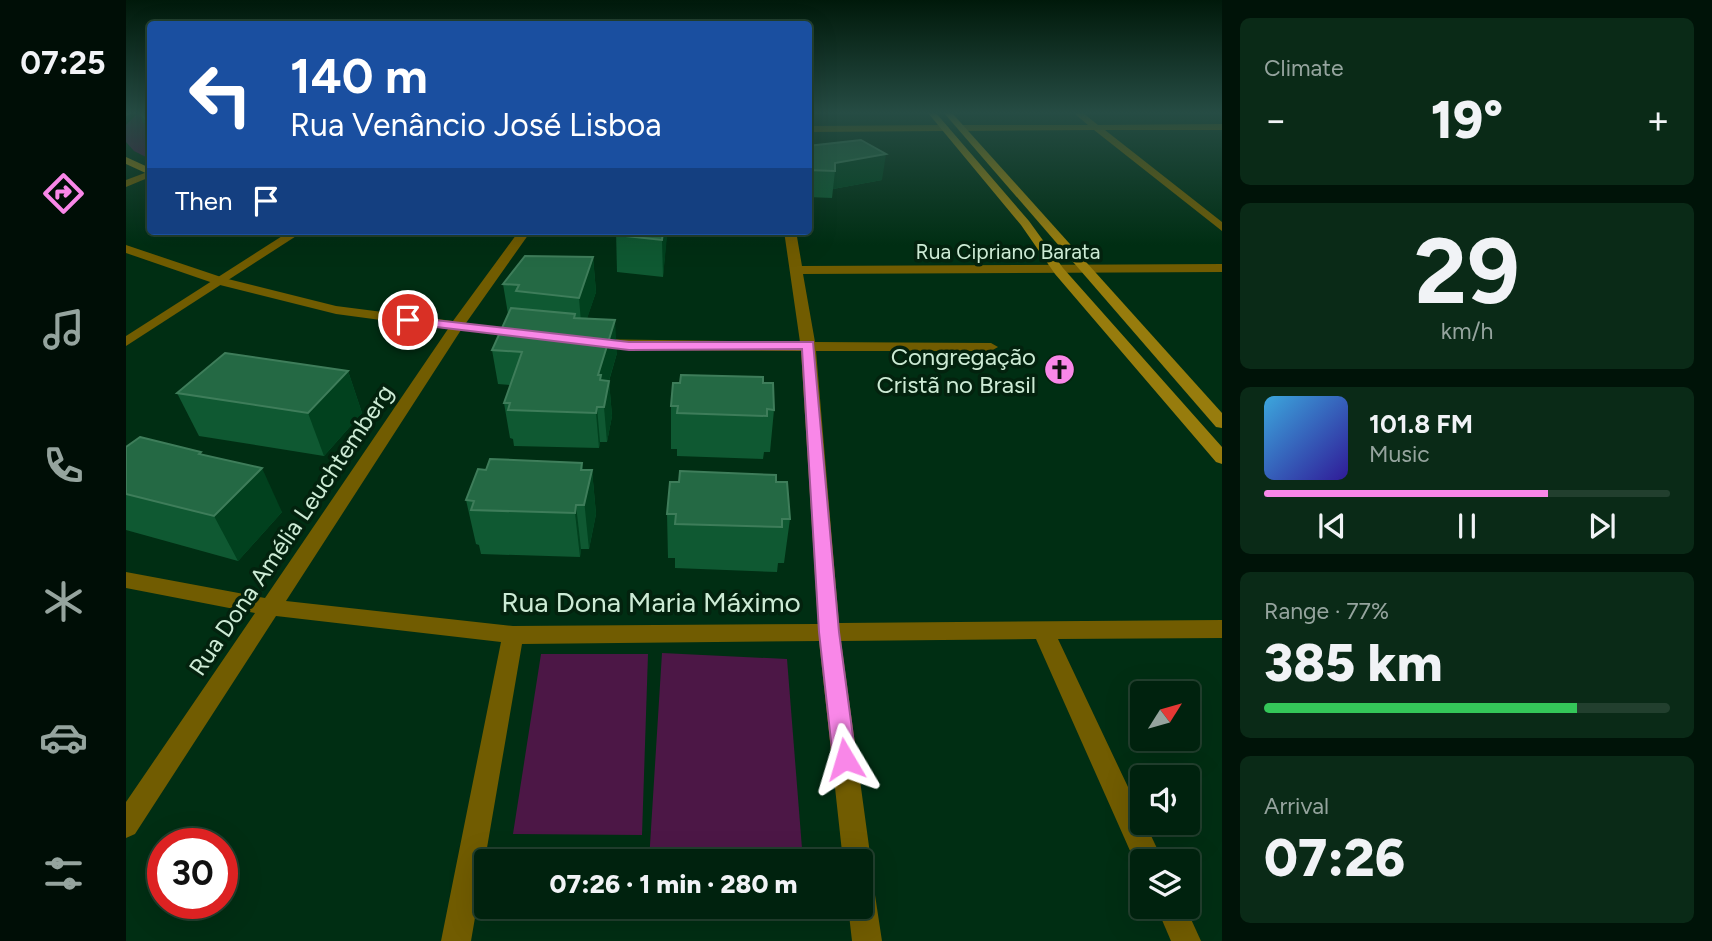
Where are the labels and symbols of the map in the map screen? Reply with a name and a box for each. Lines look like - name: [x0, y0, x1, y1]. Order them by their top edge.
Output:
- street label: Rua Cipriano Barata: [916, 239, 1100, 264]
- pin: [378, 290, 438, 350]
- place label: Congregação Cristã no Brasil: [876, 342, 1036, 399]
- church icon: Congregação Cristã no Brasil: [1042, 353, 1076, 387]
- street label: Rua Dona Amélia Leuchtemberg: [183, 379, 399, 681]
- street label: Rua Dona Maria Máximo: [501, 585, 801, 619]
- north arrow: [1130, 681, 1200, 751]
- position arrow: [808, 722, 882, 796]
- speed limit sign: 30: [147, 828, 238, 919]

